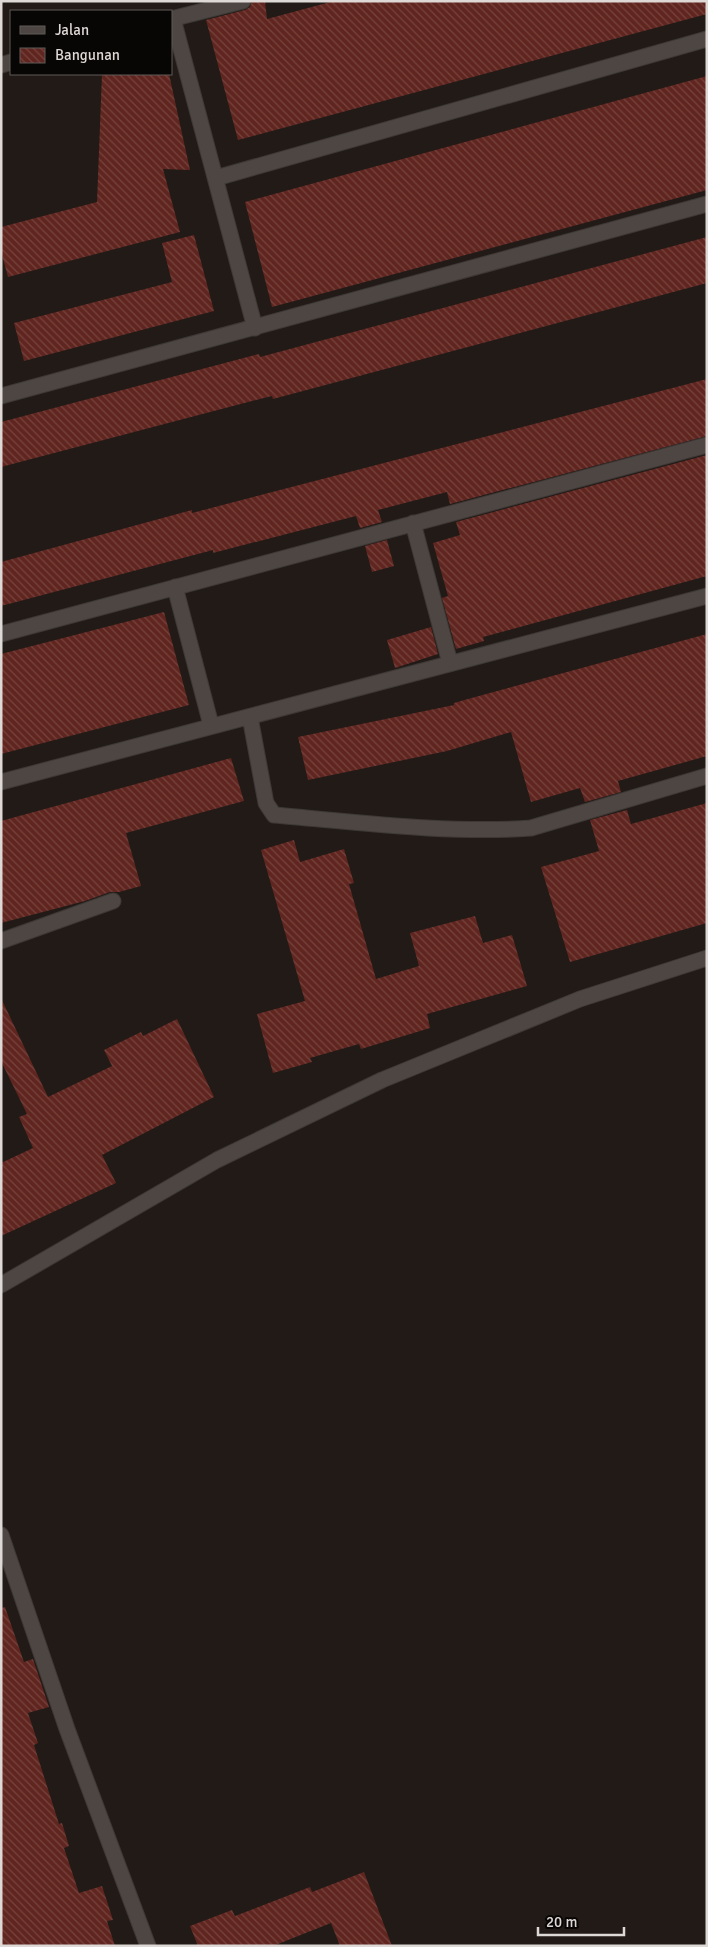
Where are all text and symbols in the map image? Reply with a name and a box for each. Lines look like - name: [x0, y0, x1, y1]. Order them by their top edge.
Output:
- legend: [10, 10, 172, 75]
- text: Jalan: [55, 21, 89, 39]
- text: Bangunan: [55, 46, 120, 64]
- scale bar: [538, 1904, 624, 1936]
- text: 20 m: [546, 1913, 577, 1931]

